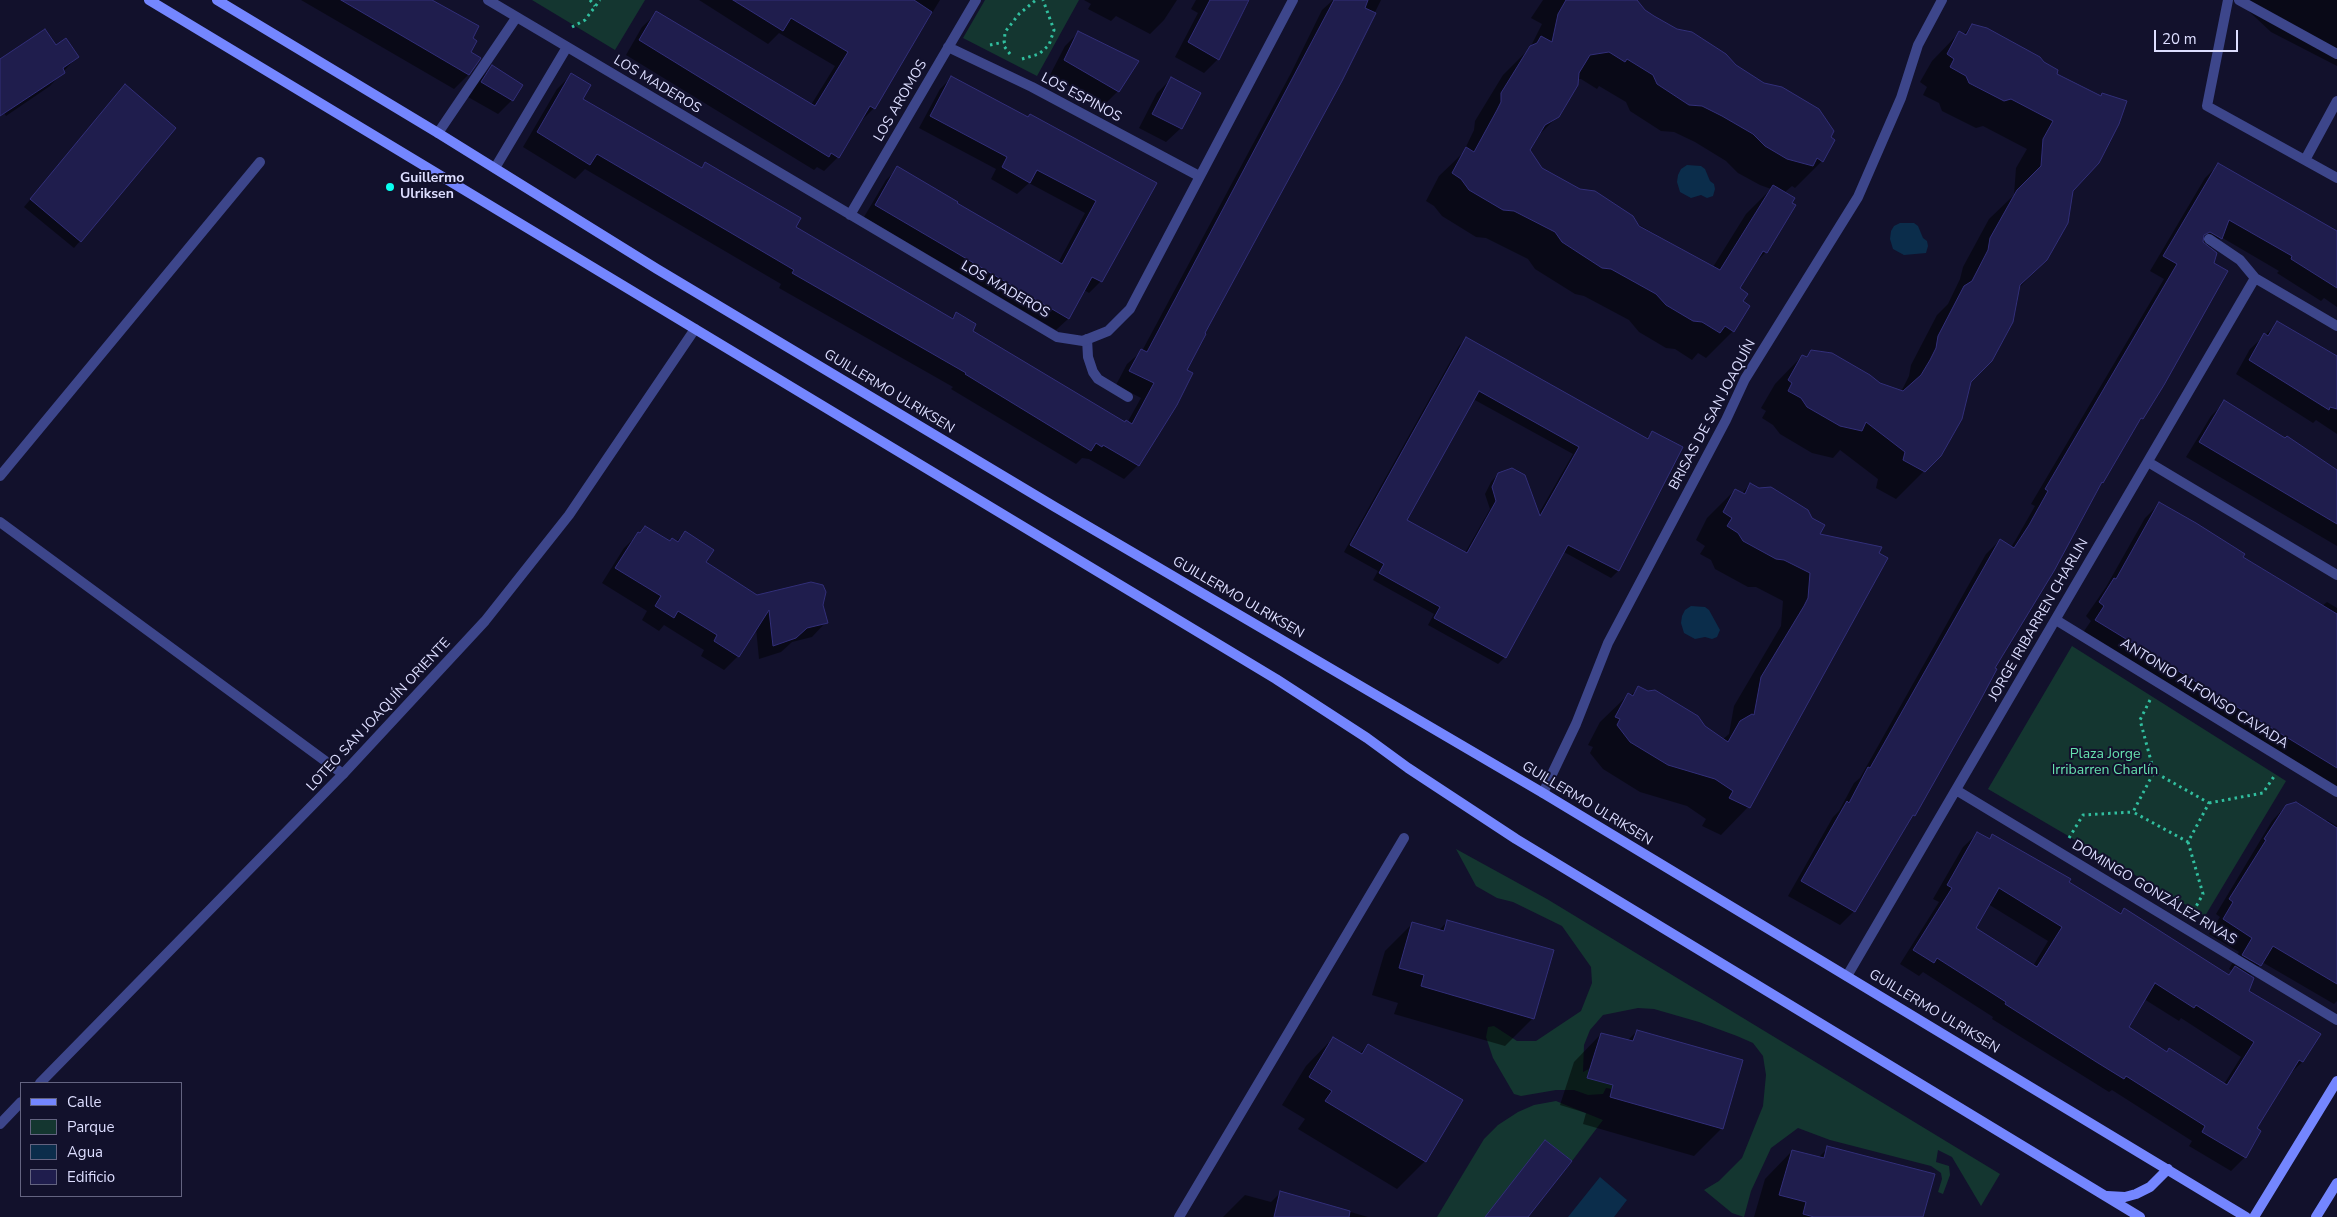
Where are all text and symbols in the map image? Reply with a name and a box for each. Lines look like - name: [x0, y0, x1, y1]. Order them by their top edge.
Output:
- scale bar: [2157, 20, 2241, 52]
- text: 20 m: [2162, 29, 2197, 49]
- street label: LOS MADEROS: [610, 52, 704, 118]
- street label: LOS AROMOS: [871, 57, 931, 145]
- street label: LOS ESPINOS: [1038, 70, 1124, 126]
- place label: Guillermo Ulriksen: [400, 171, 464, 203]
- marker: Guillermo Ulriksen: [384, 181, 396, 193]
- street label: LOS MADEROS: [958, 258, 1052, 322]
- street label: BRISAS DE SAN JOAQUÍN: [1666, 337, 1760, 493]
- street label: GUILLERMO ULRIKSEN: [821, 346, 957, 438]
- street label: JORGE IRIBARREN CHARLIN: [1986, 536, 2092, 704]
- street label: GUILLERMO ULRIKSEN: [1169, 553, 1307, 643]
- street label: LOTEO SAN JOAQUÍN ORIENTE: [304, 635, 454, 795]
- street label: ANTONIO ALFONSO CAVADA: [2117, 635, 2291, 753]
- park label: Plaza Jorge Irribarren Charlín: [2052, 747, 2158, 780]
- street label: GUILLERMO ULRIKSEN: [1519, 758, 1655, 850]
- street label: DOMINGO GONZÁLEZ RIVAS: [2069, 837, 2239, 949]
- street label: GUILLERMO ULRIKSEN: [1866, 966, 2002, 1058]
- legend: [20, 1082, 182, 1197]
- text: Calle: [67, 1092, 102, 1112]
- text: Parque: [67, 1117, 115, 1137]
- text: Agua: [67, 1142, 103, 1162]
- text: Edificio: [67, 1167, 115, 1187]

